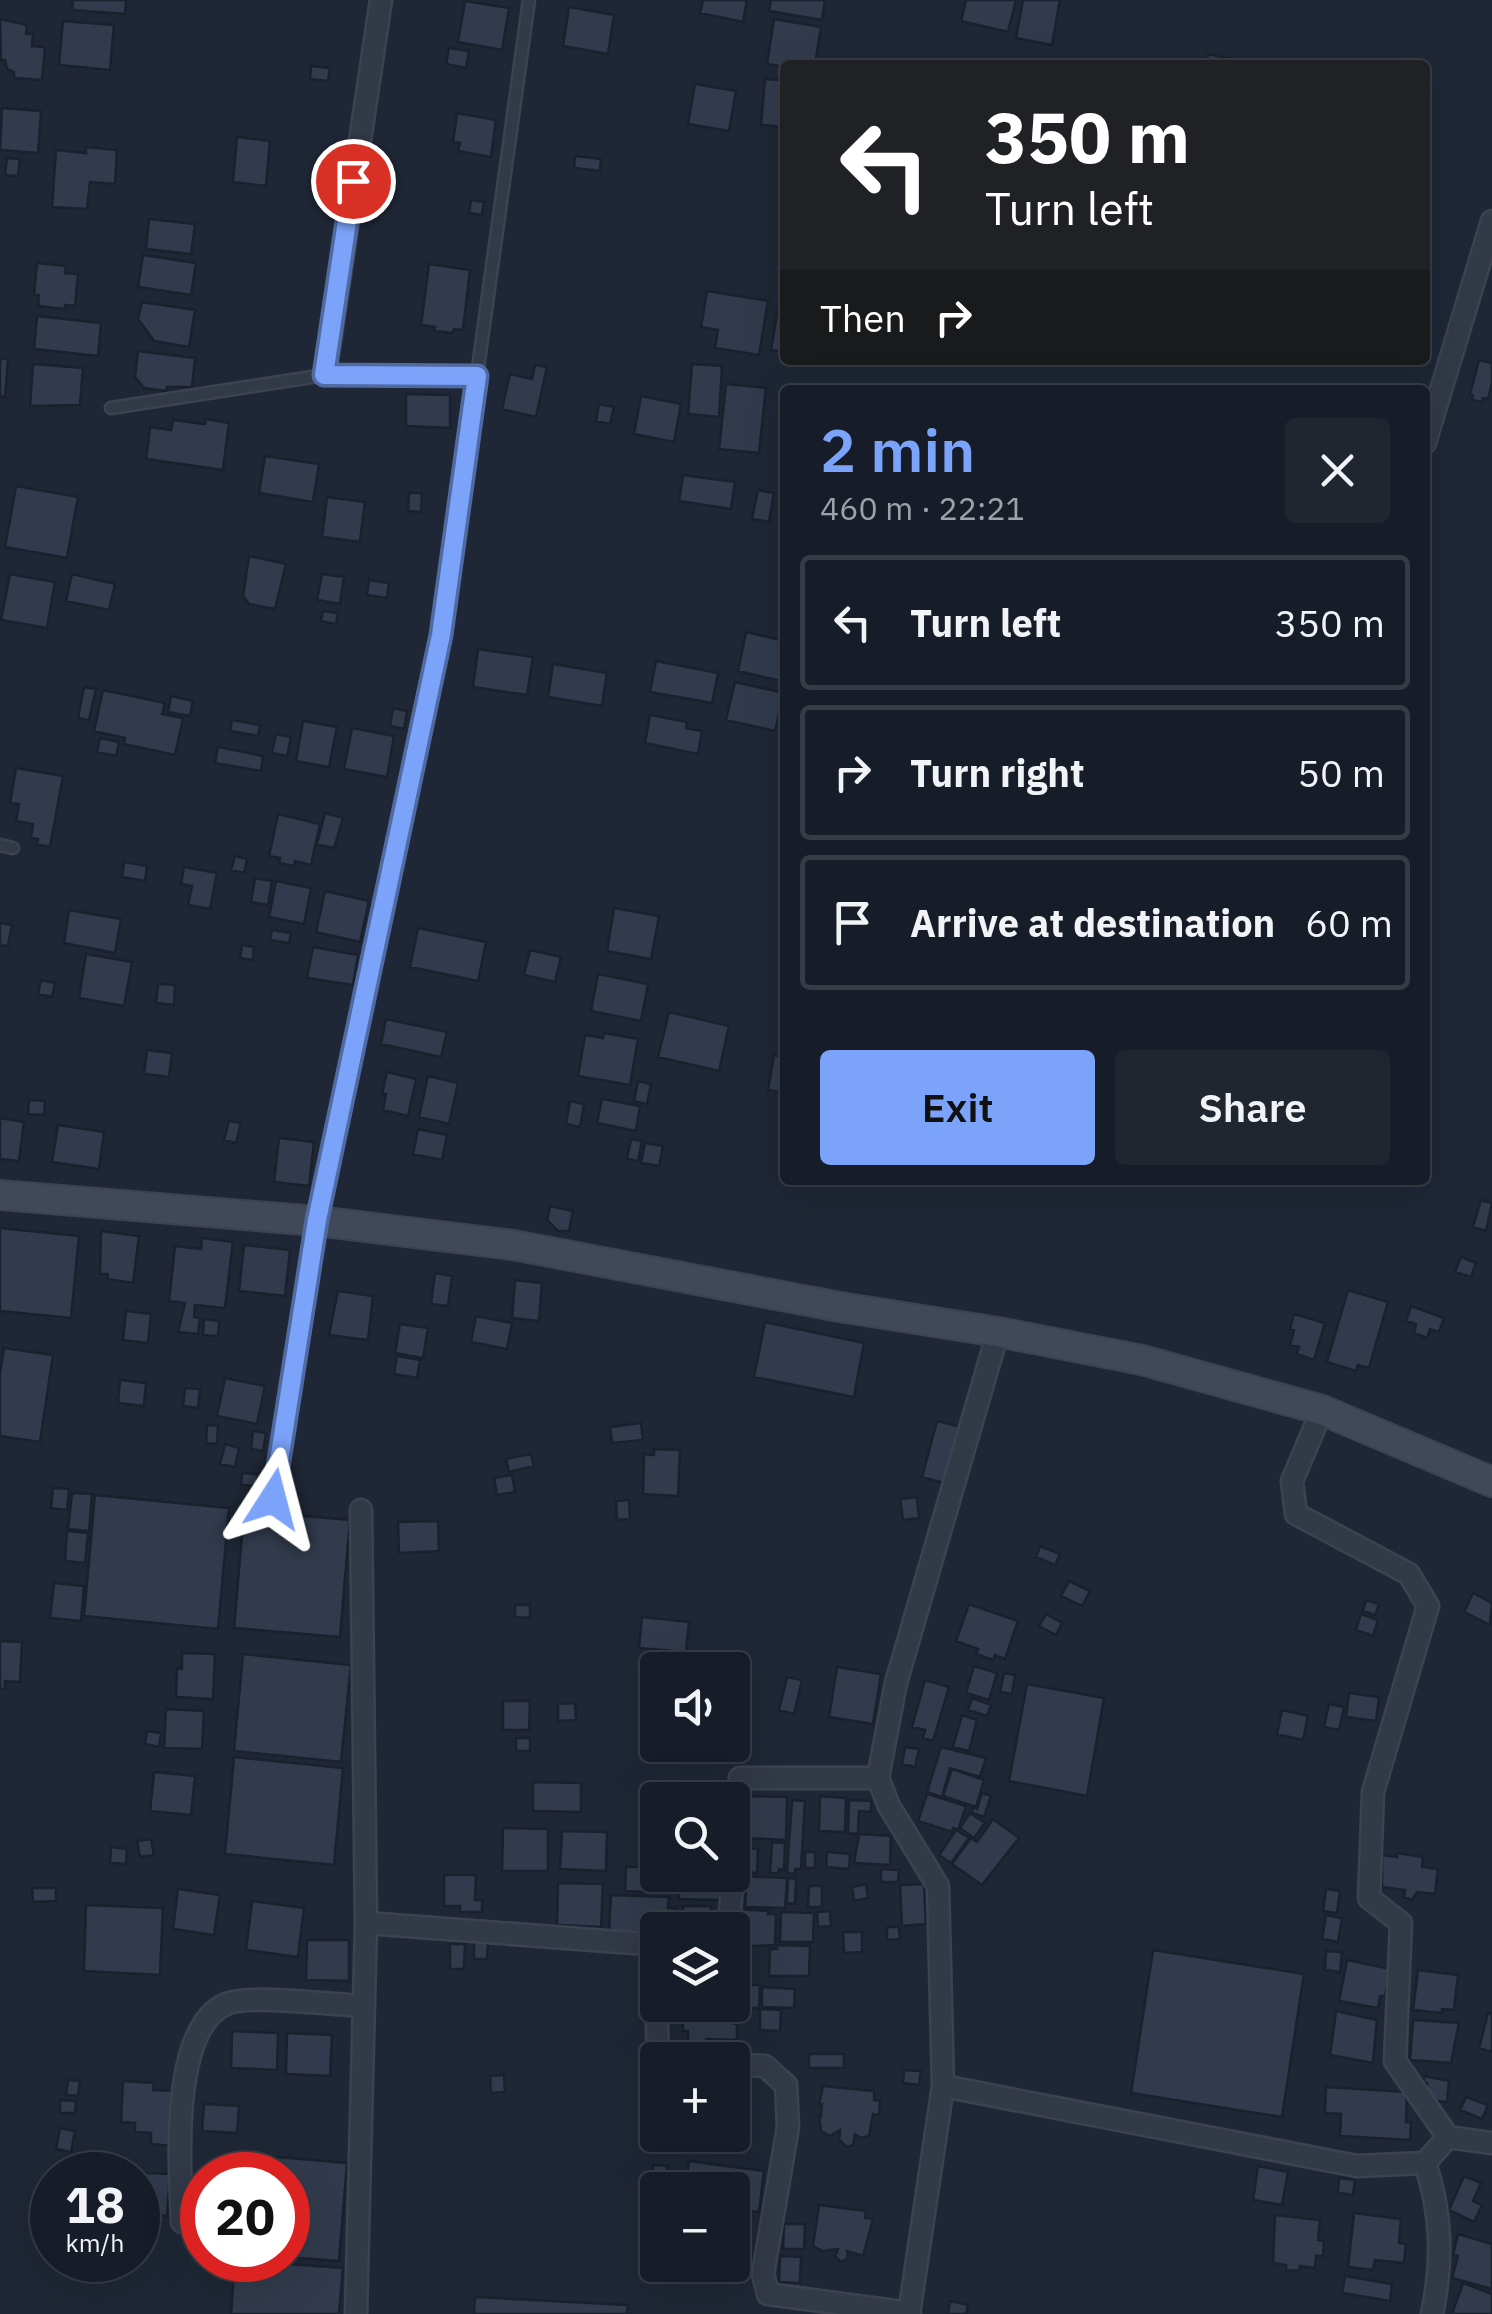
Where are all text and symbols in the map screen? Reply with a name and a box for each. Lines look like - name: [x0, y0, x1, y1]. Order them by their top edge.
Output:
- text: 350 m: [985, 91, 1190, 182]
- icon: left: [820, 100, 950, 230]
- pin: [311, 139, 396, 224]
- icon: arrive: [326, 154, 381, 209]
- text: Turn left: [985, 179, 1154, 237]
- icon: right: [926, 290, 981, 345]
- text: Then: [820, 293, 906, 342]
- text: 2 min: [820, 410, 975, 489]
- button: close: [1285, 418, 1390, 523]
- text: 460 m · 22:21: [820, 487, 1025, 529]
- icon: left: [825, 595, 880, 650]
- text: Turn left: [910, 598, 1061, 647]
- text: 350 m: [1274, 598, 1385, 647]
- icon: right: [825, 745, 880, 800]
- text: Turn right: [910, 748, 1085, 797]
- text: 50 m: [1297, 748, 1385, 797]
- icon: arrive: [825, 895, 880, 950]
- text: Arrive at destination: [910, 898, 1275, 947]
- text: 60 m: [1305, 898, 1393, 947]
- button: Exit: [820, 1050, 1095, 1165]
- button: Share: [1115, 1050, 1390, 1165]
- position arrow: [221, 1447, 325, 1551]
- map controls: [640, 1652, 750, 2282]
- button: sound: [640, 1652, 750, 1762]
- button: search: [640, 1782, 750, 1892]
- button: layers: [640, 1912, 750, 2022]
- button: +: [640, 2042, 750, 2152]
- speed limit sign: 20: [180, 2152, 310, 2282]
- text: 18: [65, 2172, 125, 2237]
- button: −: [640, 2172, 750, 2282]
- text: km/h: [66, 2226, 124, 2259]

